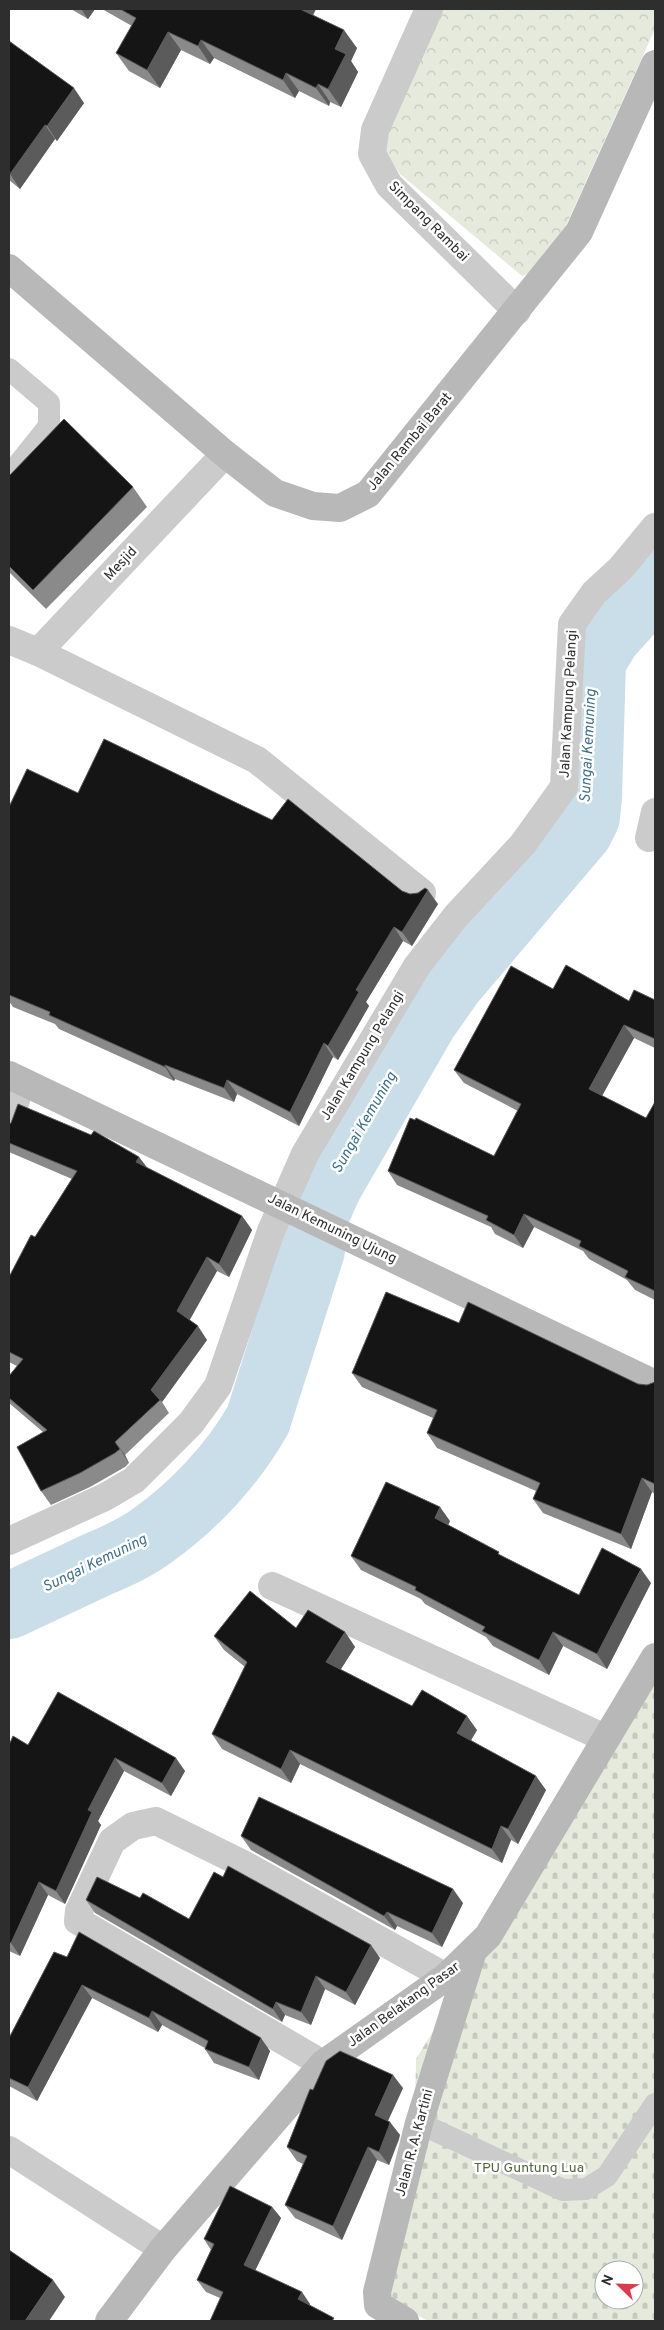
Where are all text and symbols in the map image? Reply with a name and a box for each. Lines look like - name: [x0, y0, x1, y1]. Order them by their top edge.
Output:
- street label: Simpang Rambai: [384, 178, 472, 266]
- street label: Jalan Rambai Barat: [364, 390, 456, 494]
- street label: Mesjid: [101, 543, 141, 585]
- street label: Jalan Kampung Pelangi: [557, 630, 581, 778]
- water label: Sungai Kemuning: [577, 688, 602, 803]
- street label: Jalan Kampung Pelangi: [318, 988, 408, 1124]
- water label: Sungai Kemuning: [328, 1068, 402, 1177]
- street label: Jalan Kemuning Ujung: [265, 1190, 399, 1268]
- water label: Sungai Kemuning: [40, 1530, 151, 1597]
- street label: Jalan Belakang Pasar: [345, 1958, 464, 2051]
- street label: Jalan R. A. Kartini: [392, 2087, 438, 2199]
- park label: TPU Guntung Lua: [474, 2160, 584, 2177]
- north arrow: [594, 2260, 644, 2310]
- text: N: [599, 2273, 618, 2288]

